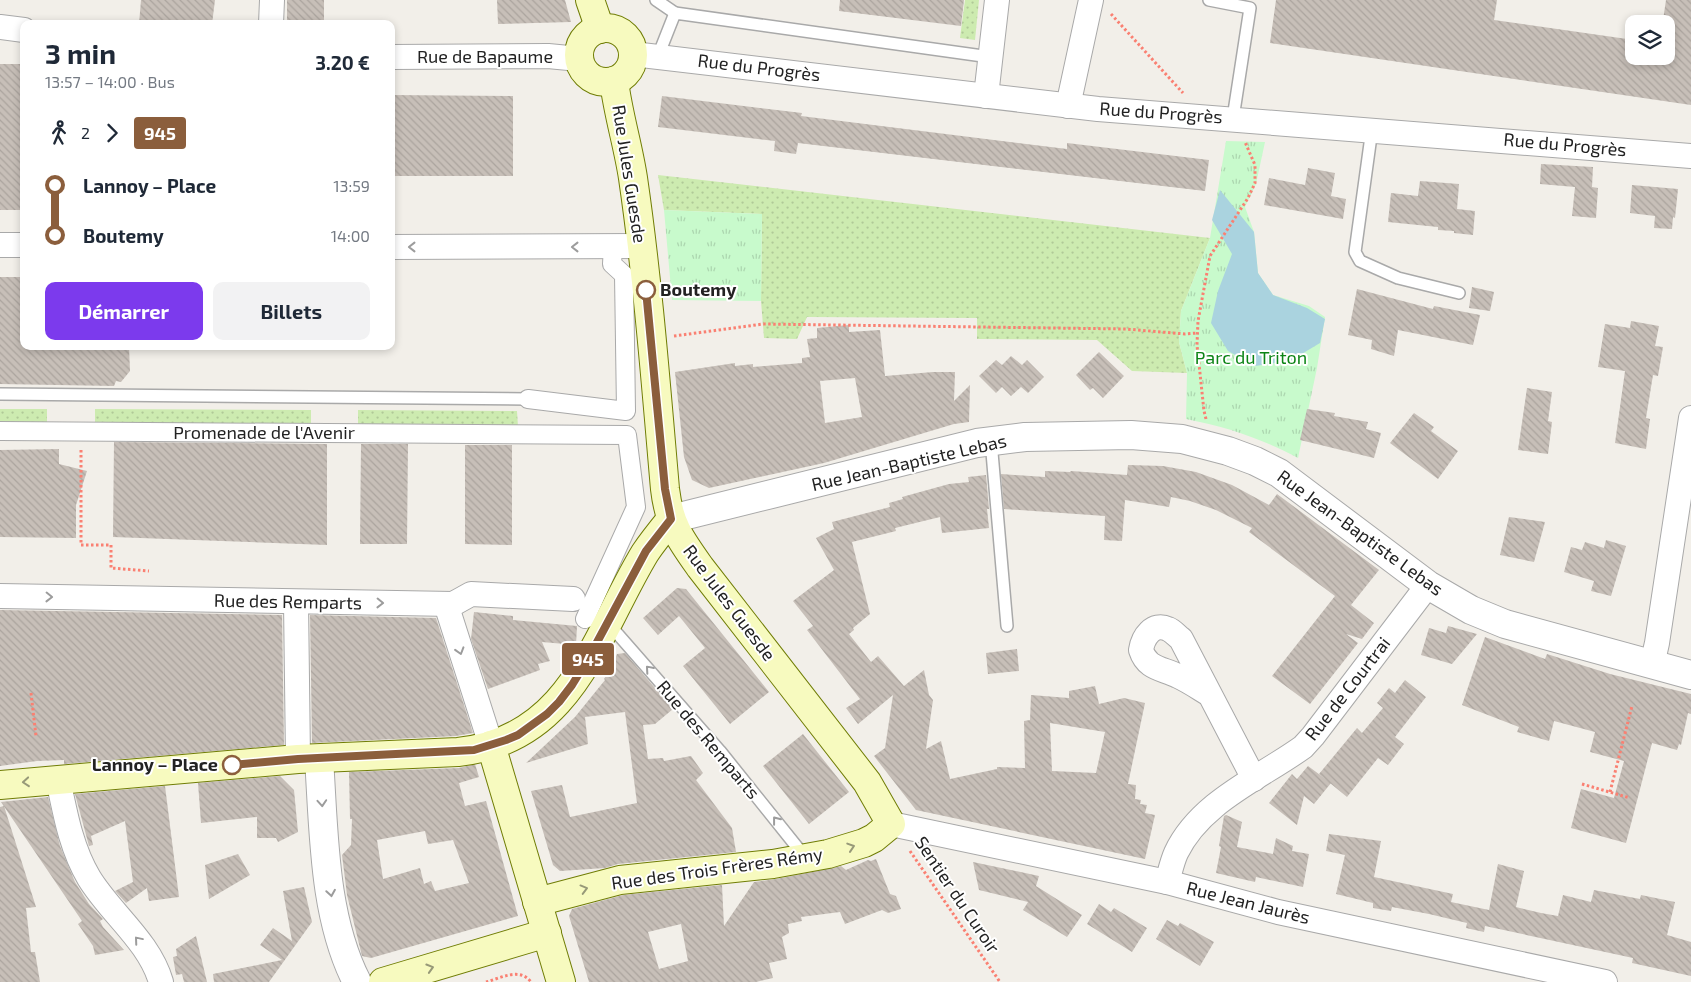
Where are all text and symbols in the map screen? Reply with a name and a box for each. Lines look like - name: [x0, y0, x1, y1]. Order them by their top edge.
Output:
- map controls: [1625, 15, 1675, 65]
- button: layers: [1625, 15, 1675, 65]
- text: 3 min: [45, 36, 116, 70]
- street label: Rue de Bapaume: [417, 45, 553, 67]
- street label: Rue du Progrès: [697, 49, 822, 85]
- text: 3.20 €: [315, 51, 370, 74]
- text: 13:57 – 14:00 · Bus: [45, 72, 175, 91]
- street label: Rue du Progrès: [1099, 97, 1223, 127]
- street label: Rue Jules Guesde: [608, 103, 652, 245]
- icon: walk: [45, 119, 73, 147]
- icon: forward: [98, 119, 126, 147]
- text: 945: [144, 122, 176, 144]
- text: 2: [81, 123, 90, 142]
- street label: Rue du Progrès: [1503, 128, 1627, 160]
- text: Lannoy – Place: [83, 174, 216, 197]
- text: 13:59: [333, 176, 370, 195]
- text: Boutemy: [83, 224, 164, 247]
- text: 14:00: [331, 226, 370, 245]
- one-way arrow: [408, 242, 416, 252]
- one-way arrow: [570, 242, 578, 252]
- place label: Boutemy: [660, 278, 737, 300]
- marker: Boutemy: [636, 280, 656, 300]
- button: Démarrer: [45, 282, 203, 340]
- button: Billets: [213, 282, 370, 340]
- park label: Parc du Triton: [1195, 346, 1307, 368]
- street label: Promenade de l'Avenir: [173, 421, 355, 443]
- street label: Rue Jean-Baptiste Lebas: [809, 429, 1008, 495]
- street label: Rue Jean-Baptiste Lebas: [1273, 465, 1448, 600]
- street label: Rue Jules Guesde: [679, 540, 781, 665]
- street label: Rue des Remparts: [214, 589, 362, 613]
- one-way arrow: [45, 592, 53, 602]
- one-way arrow: [376, 598, 384, 608]
- street label: Rue de Courtrai: [1300, 632, 1394, 745]
- line badge: 945: [559, 643, 617, 675]
- one-way arrow: [455, 646, 465, 655]
- text: 945: [572, 648, 604, 670]
- one-way arrow: [645, 666, 654, 675]
- street label: Rue des Remparts: [653, 676, 765, 803]
- place label: Lannoy – Place: [92, 753, 218, 775]
- marker: Lannoy – Place: [222, 755, 242, 775]
- one-way arrow: [22, 776, 30, 787]
- one-way arrow: [316, 800, 327, 808]
- one-way arrow: [773, 817, 781, 826]
- street label: Sentier du Curoir: [911, 832, 1005, 957]
- street label: Rue des Trois Frères Rémy: [610, 842, 824, 894]
- one-way arrow: [847, 843, 855, 853]
- street label: Rue Jean Jaurès: [1184, 876, 1312, 928]
- one-way arrow: [579, 884, 588, 895]
- one-way arrow: [325, 889, 335, 898]
- one-way arrow: [135, 936, 144, 945]
- one-way arrow: [425, 964, 434, 974]

